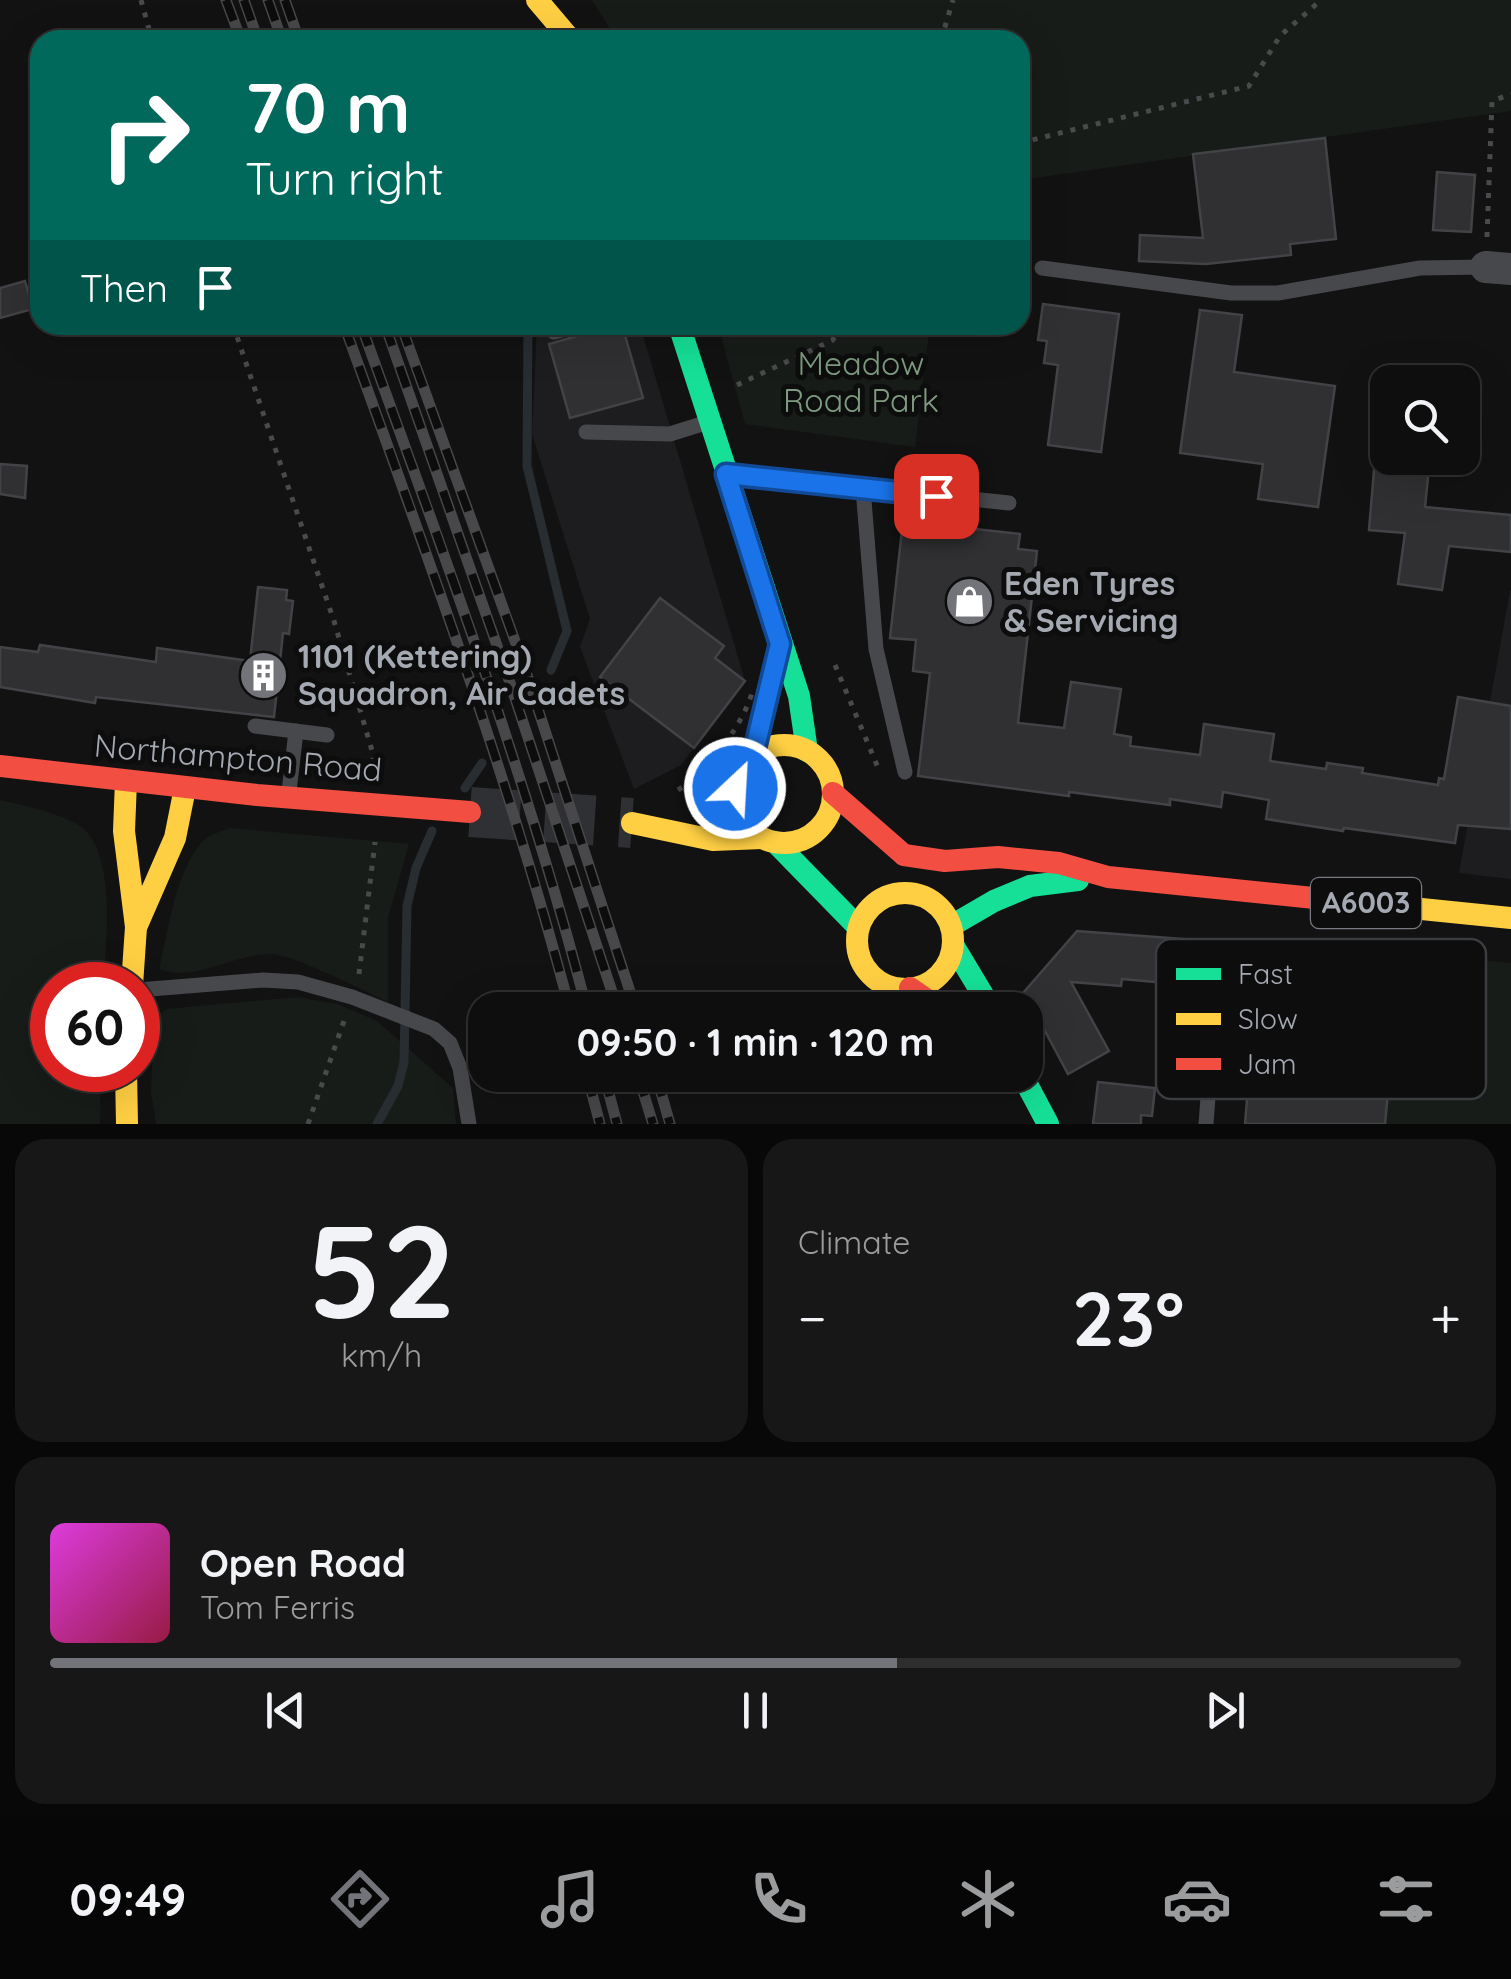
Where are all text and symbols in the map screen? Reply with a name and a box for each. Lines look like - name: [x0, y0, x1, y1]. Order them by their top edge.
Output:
- text: 70 m: [245, 63, 411, 151]
- icon: right: [80, 70, 210, 200]
- text: Turn right: [245, 150, 444, 206]
- icon: arrive: [188, 260, 243, 315]
- text: Then: [80, 264, 168, 312]
- park label: Meadow Road Park: [783, 343, 939, 420]
- map controls: [1370, 365, 1480, 475]
- button: search: [1370, 365, 1480, 475]
- pin: [894, 454, 979, 539]
- icon: arrive: [909, 469, 964, 524]
- place label: Eden Tyres & Servicing: [1004, 563, 1178, 640]
- shop icon: Eden Tyres & Servicing: [943, 576, 995, 628]
- place label: 1101 (Kettering) Squadron, Air Cadets: [298, 636, 625, 713]
- building icon: 1101 (Kettering) Squadron, Air Cadets: [237, 649, 289, 701]
- street label: Northampton Road: [93, 725, 384, 790]
- position arrow: [683, 736, 787, 840]
- road number: A6003: [1311, 878, 1421, 928]
- legend: [1156, 939, 1486, 1099]
- text: Fast: [1238, 956, 1293, 991]
- speed limit sign: 60: [30, 962, 160, 1092]
- text: Slow: [1238, 1001, 1298, 1036]
- text: 09:50 · 1 min · 120 m: [577, 1018, 934, 1066]
- text: Jam: [1238, 1046, 1297, 1081]
- text: 52: [307, 1188, 456, 1351]
- text: Climate: [798, 1222, 910, 1262]
- text: 23°: [1072, 1271, 1185, 1365]
- text: −: [798, 1283, 827, 1352]
- text: +: [1430, 1283, 1461, 1352]
- text: km/h: [341, 1335, 422, 1375]
- text: Open Road: [200, 1539, 406, 1587]
- text: Tom Ferris: [200, 1587, 355, 1627]
- icon: previous: [258, 1683, 313, 1738]
- icon: pause: [728, 1683, 783, 1738]
- icon: next: [1198, 1683, 1253, 1738]
- icon: directions: [325, 1864, 395, 1934]
- icon: music: [535, 1864, 605, 1934]
- icon: phone: [744, 1864, 814, 1934]
- icon: climate: [953, 1864, 1023, 1934]
- icon: car: [1162, 1864, 1232, 1934]
- icon: filters: [1371, 1864, 1441, 1934]
- text: 09:49: [70, 1871, 186, 1927]

